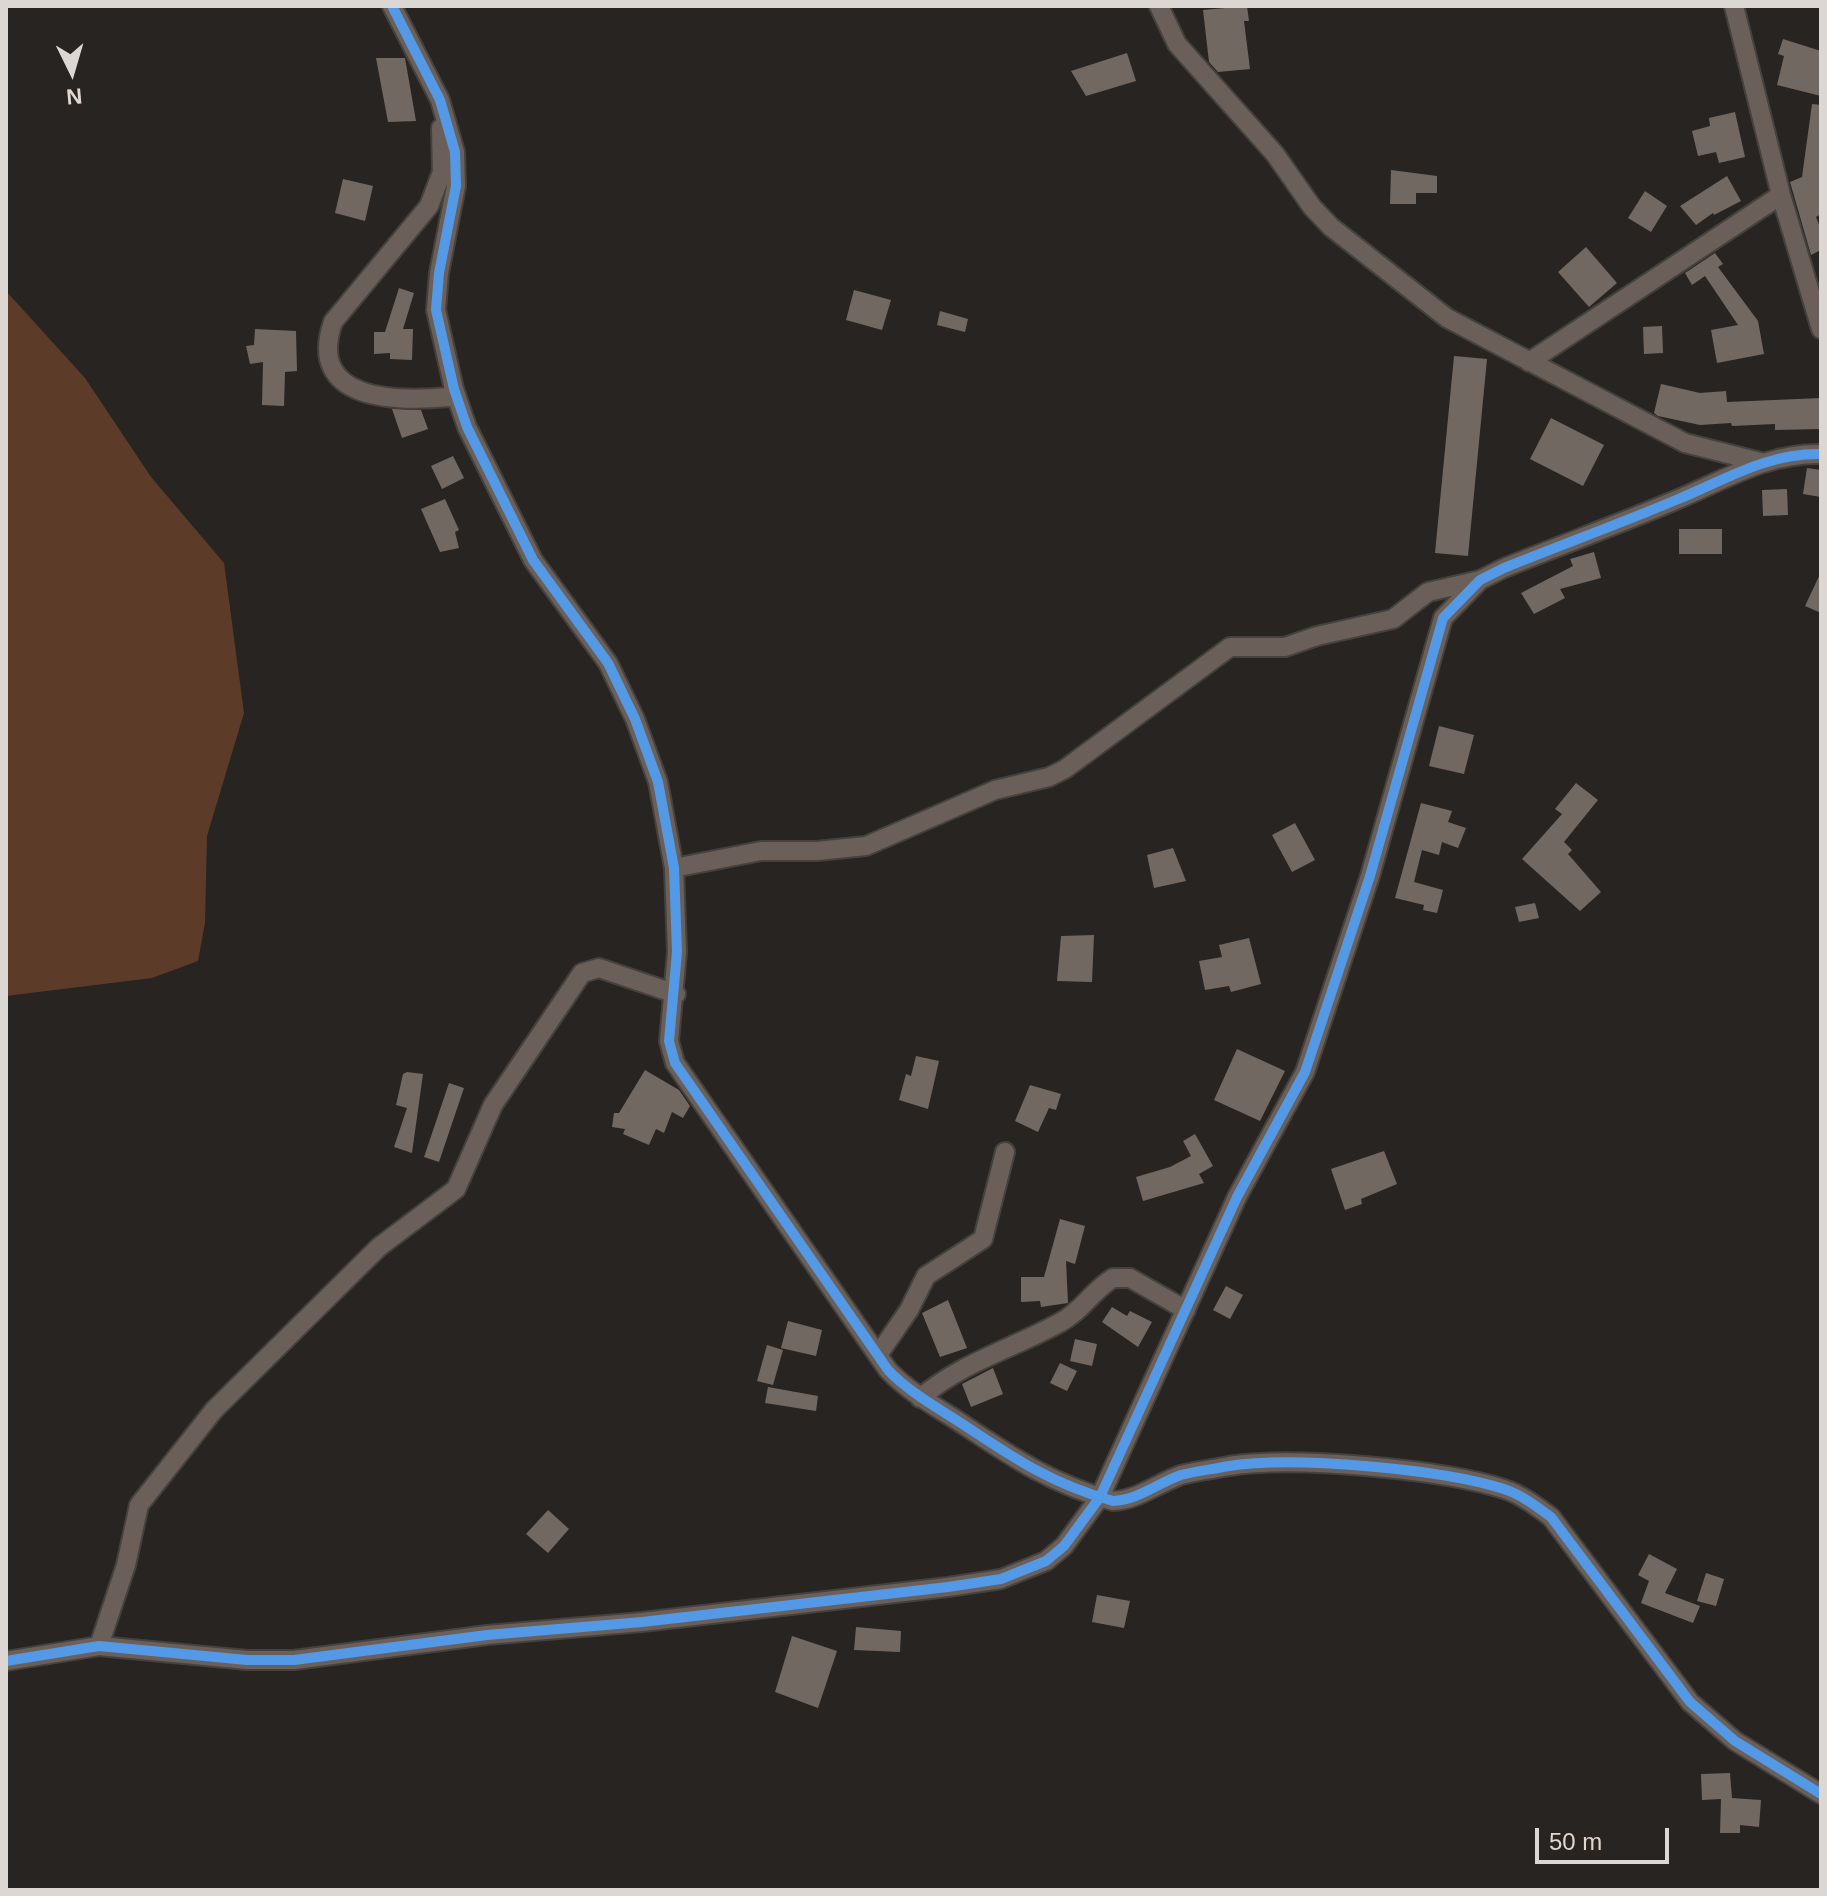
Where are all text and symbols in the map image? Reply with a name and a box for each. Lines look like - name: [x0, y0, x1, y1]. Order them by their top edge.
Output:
- north arrow: [32, 32, 112, 112]
- text: N: [65, 83, 83, 110]
- scale bar: [1539, 1812, 1673, 1862]
- text: 50 m: [1549, 1828, 1602, 1855]

